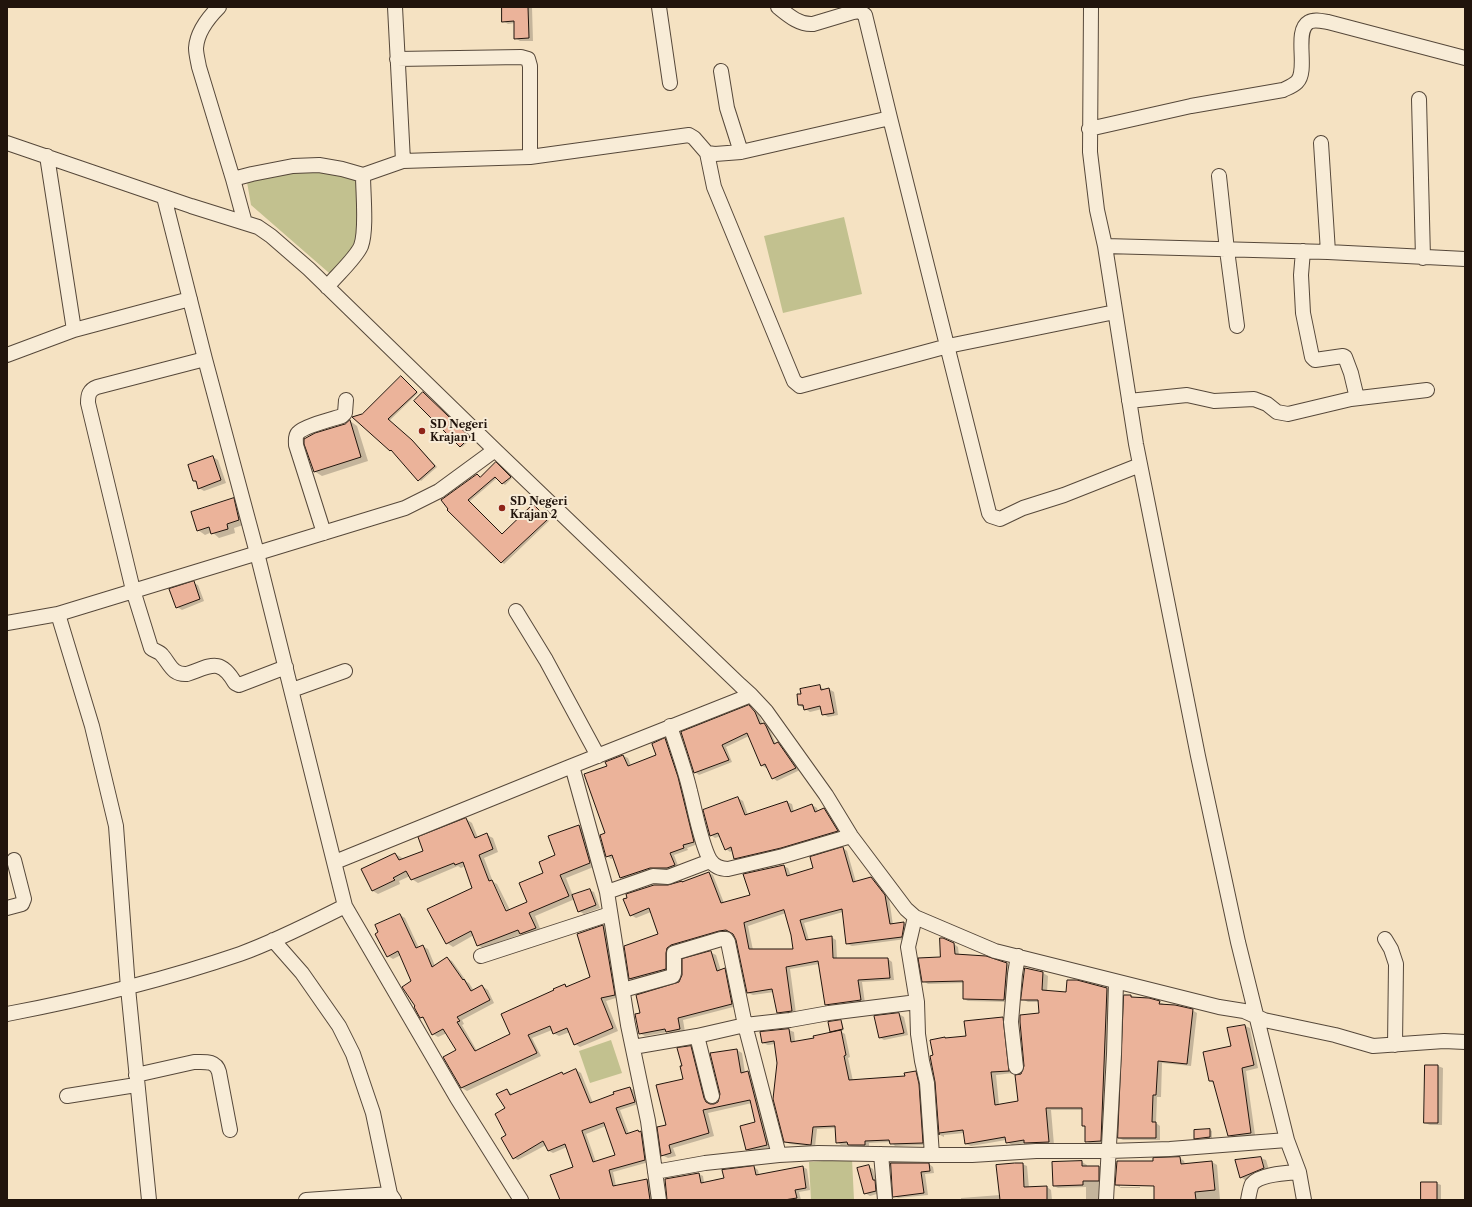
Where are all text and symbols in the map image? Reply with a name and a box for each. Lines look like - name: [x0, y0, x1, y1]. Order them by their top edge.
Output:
- place label: SD Negeri Krajan 1: [430, 418, 487, 444]
- marker: SD Negeri Krajan 1: [417, 426, 427, 436]
- place label: SD Negeri Krajan 2: [510, 495, 567, 521]
- marker: SD Negeri Krajan 2: [497, 503, 507, 513]

